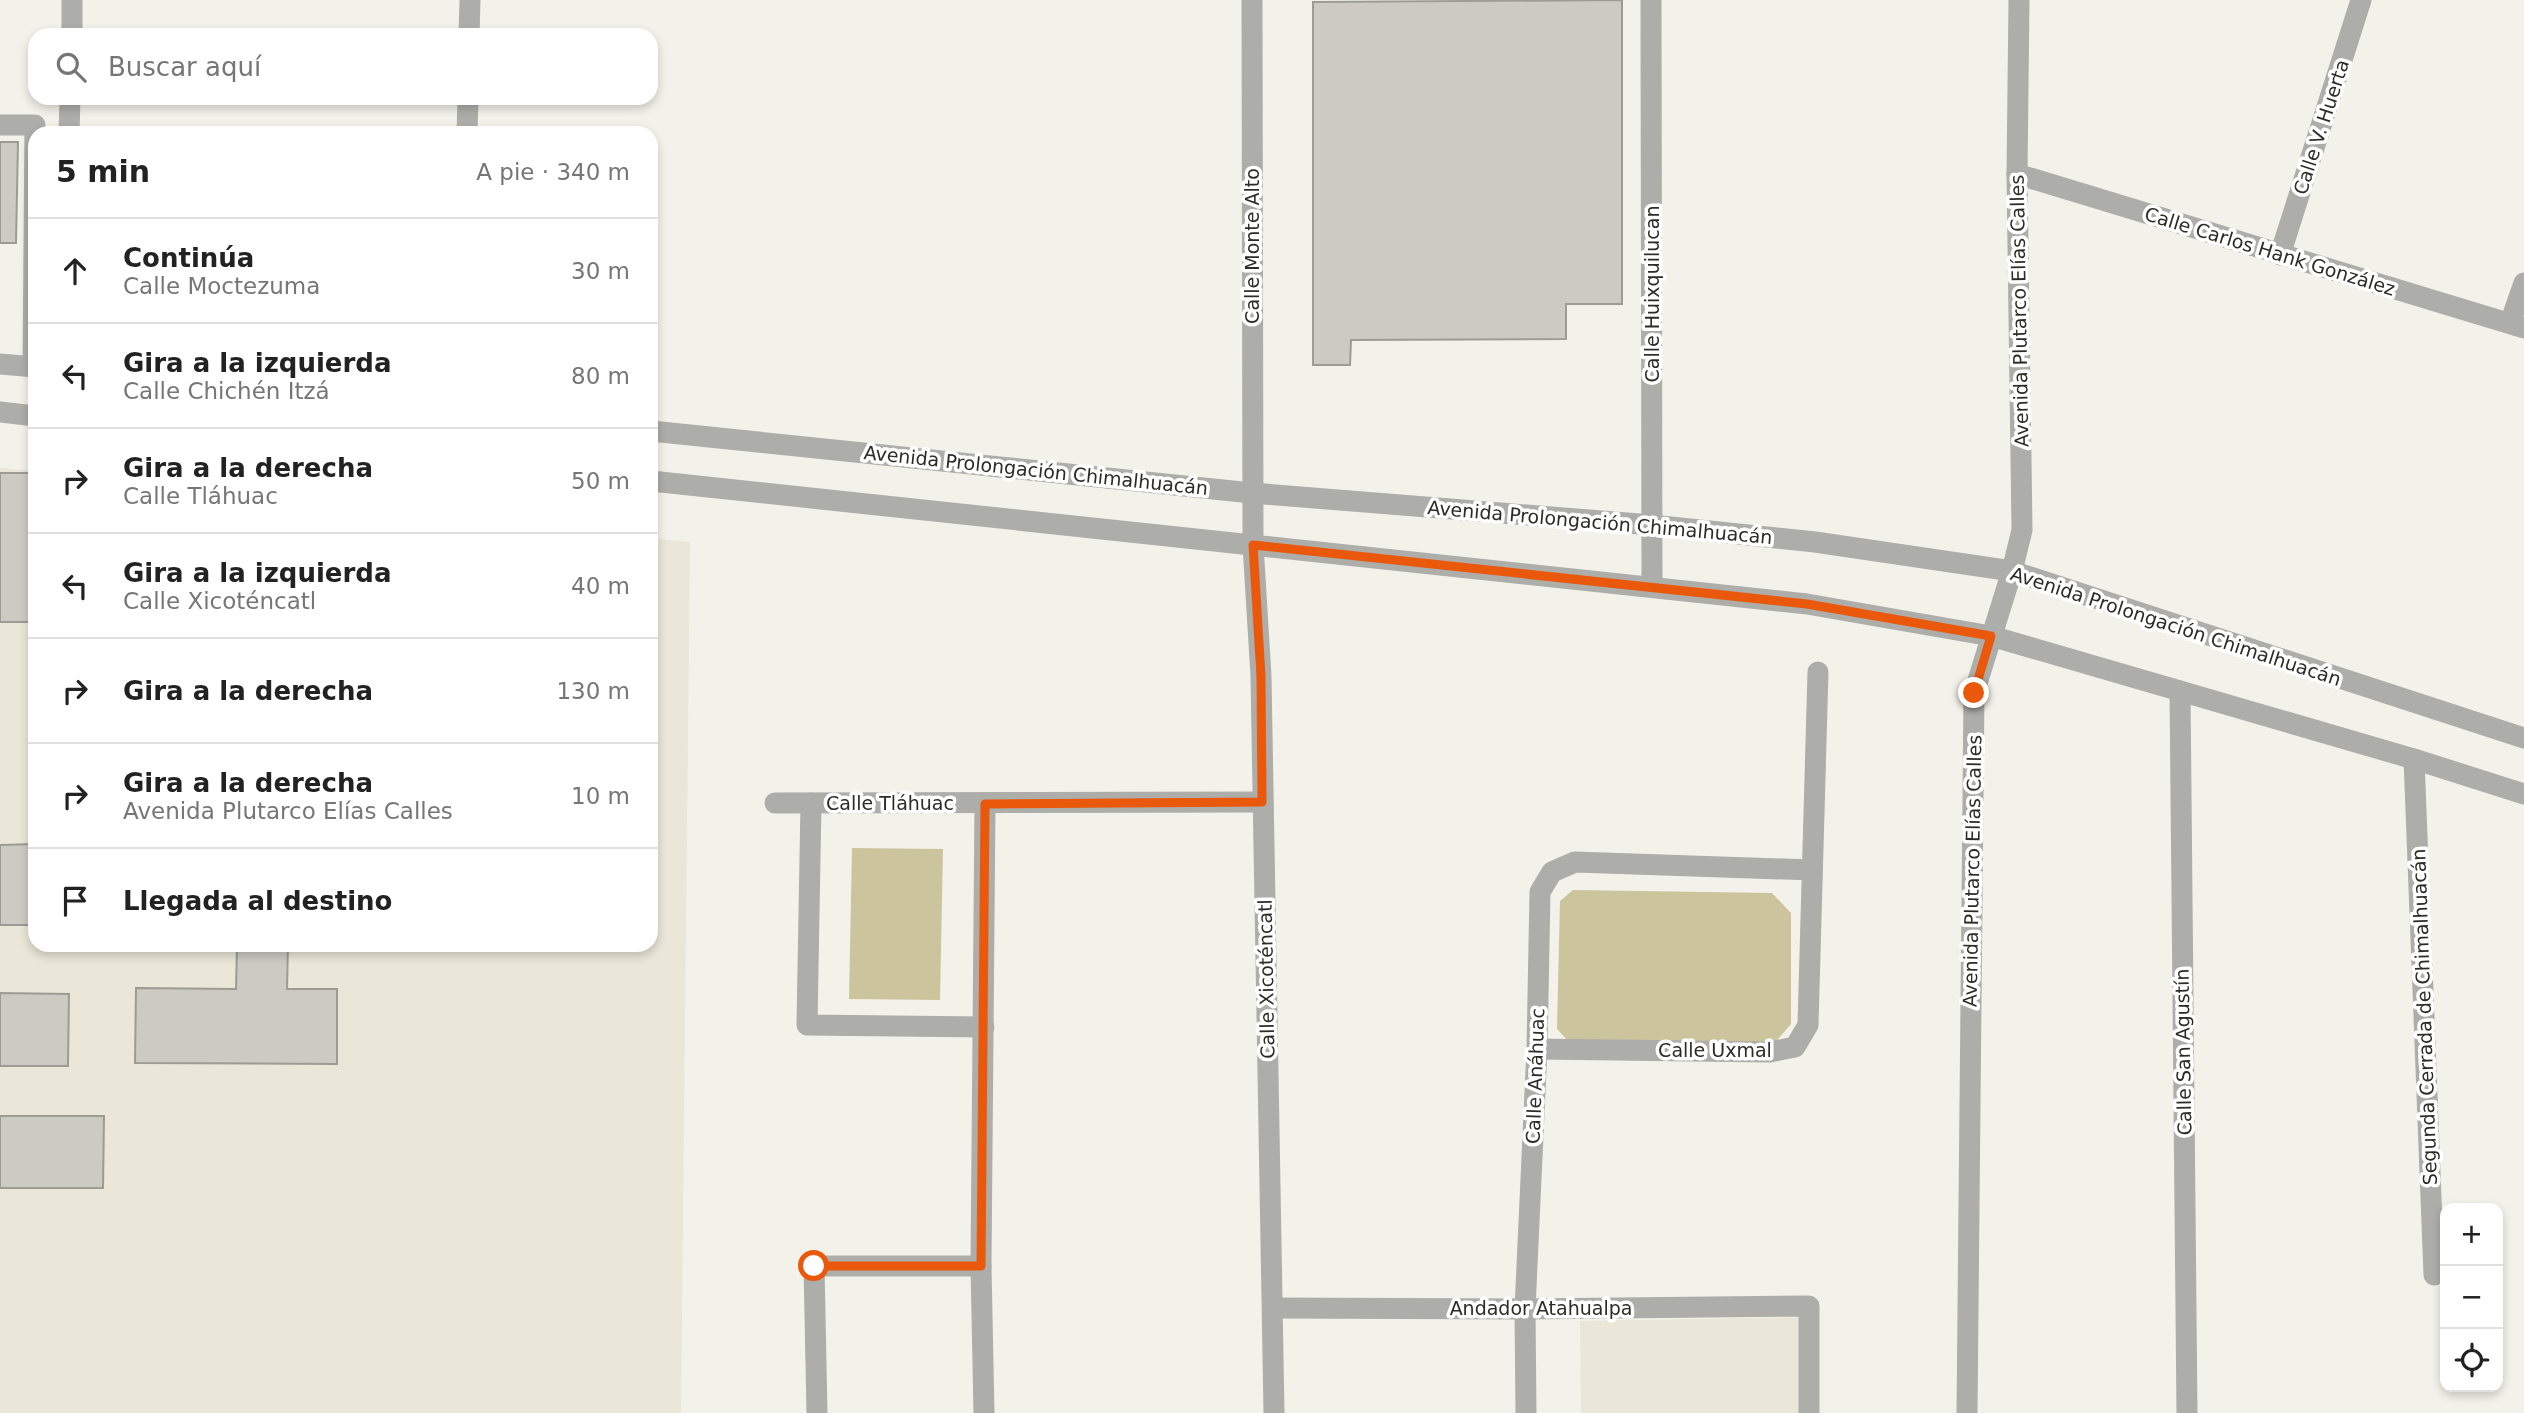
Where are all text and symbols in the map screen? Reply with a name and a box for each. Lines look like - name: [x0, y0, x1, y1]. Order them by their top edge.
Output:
- search box: [28, 28, 658, 105]
- icon: search: [52, 48, 90, 86]
- text: Buscar aquí: [108, 52, 261, 82]
- street label: Calle V. Huerta: [2289, 57, 2353, 197]
- text: 5 min: [56, 154, 150, 189]
- text: A pie · 340 m: [476, 159, 630, 185]
- street label: Calle Monte Alto: [1241, 168, 1263, 324]
- street label: Avenida Plutarco Elías Calles: [2006, 175, 2032, 447]
- street label: Calle Carlos Hank González: [2142, 202, 2398, 300]
- street label: Calle Huixquilucan: [1641, 206, 1663, 382]
- text: Continúa: [123, 243, 254, 273]
- icon: ahead: [56, 252, 94, 290]
- text: 30 m: [571, 258, 630, 284]
- text: Calle Moctezuma: [123, 273, 320, 299]
- text: Gira a la izquierda: [123, 348, 391, 378]
- icon: left: [56, 357, 94, 395]
- text: 80 m: [571, 363, 630, 389]
- text: Calle Chichén Itzá: [123, 378, 330, 404]
- street label: Avenida Prolongación Chimalhuacán: [863, 441, 1209, 499]
- text: Gira a la derecha: [123, 453, 373, 483]
- icon: right: [56, 462, 94, 500]
- text: 50 m: [571, 468, 630, 494]
- text: Calle Tláhuac: [123, 483, 278, 509]
- street label: Avenida Prolongación Chimalhuacán: [1427, 496, 1773, 548]
- text: Gira a la izquierda: [123, 558, 391, 588]
- street label: Avenida Prolongación Chimalhuacán: [2008, 562, 2344, 690]
- icon: left: [56, 567, 94, 605]
- text: 40 m: [571, 573, 630, 599]
- text: Calle Xicoténcatl: [123, 588, 316, 614]
- icon: right: [56, 672, 94, 710]
- text: Gira a la derecha: [123, 676, 373, 706]
- route end: [1958, 677, 1989, 708]
- text: 130 m: [556, 678, 630, 704]
- street label: Avenida Plutarco Elías Calles: [1959, 735, 1985, 1007]
- text: Gira a la derecha: [123, 768, 373, 798]
- icon: right: [56, 777, 94, 815]
- text: 10 m: [571, 783, 630, 809]
- street label: Calle Tláhuac: [826, 792, 954, 814]
- text: Avenida Plutarco Elías Calles: [123, 798, 453, 824]
- street label: Segunda Cerrada de Chimalhuacán: [2407, 848, 2441, 1186]
- icon: arrive: [56, 882, 94, 920]
- text: Llegada al destino: [123, 886, 392, 916]
- street label: Calle Xicoténcatl: [1254, 899, 1278, 1059]
- street label: Calle San Agustín: [2171, 968, 2195, 1136]
- street label: Calle Anáhuac: [1522, 1008, 1548, 1144]
- street label: Calle Uxmal: [1658, 1039, 1772, 1061]
- map controls: [2440, 1203, 2503, 1392]
- button: +: [2440, 1203, 2503, 1266]
- route start: [798, 1250, 829, 1281]
- button: −: [2440, 1266, 2503, 1329]
- street label: Andador Atahualpa: [1450, 1297, 1632, 1319]
- button: locate: [2440, 1329, 2503, 1392]

